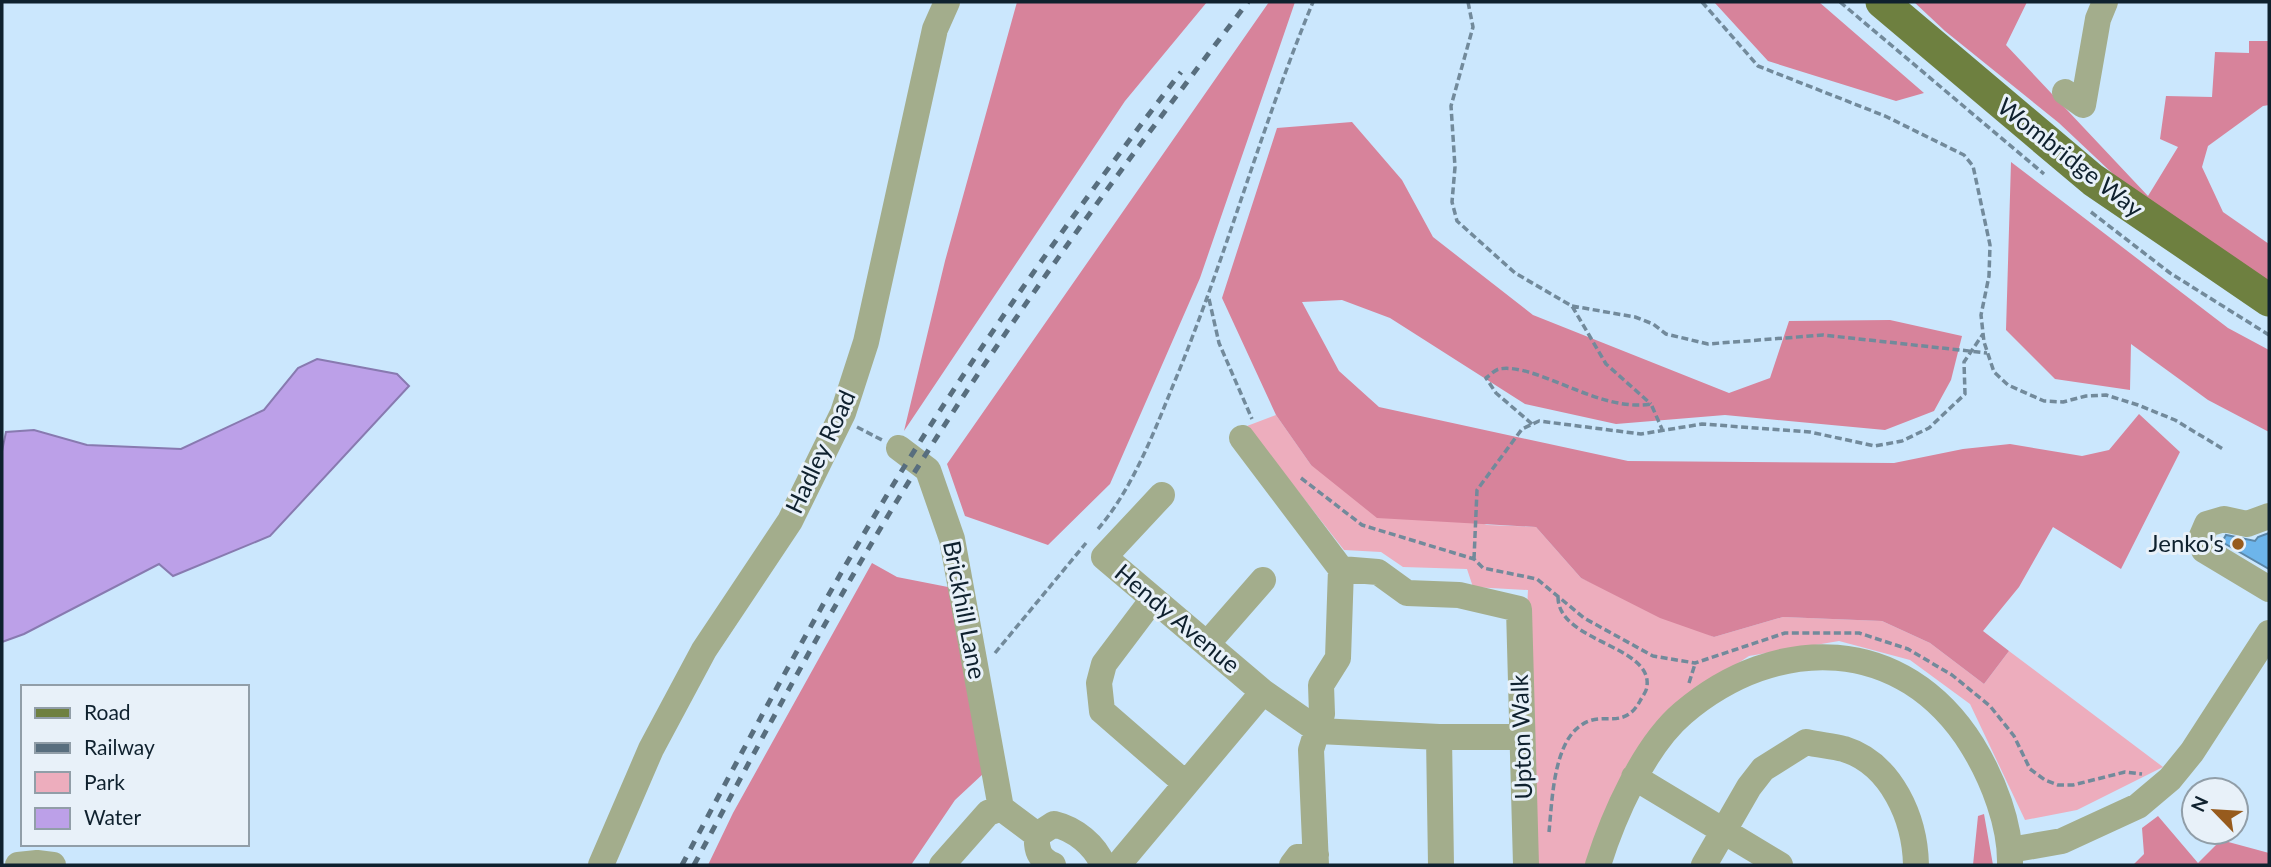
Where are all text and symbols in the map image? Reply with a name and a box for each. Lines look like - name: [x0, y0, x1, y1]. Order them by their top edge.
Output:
- street label: Wombridge Way: [1992, 91, 2150, 223]
- street label: Hadley Road: [778, 385, 861, 518]
- place label: Jenko's: [2149, 528, 2224, 557]
- marker: Jenko's: [2230, 536, 2246, 552]
- street label: Brickhill Lane: [938, 538, 993, 681]
- street label: Hendy Avenue: [1110, 557, 1246, 678]
- street label: Upton Walk: [1504, 673, 1537, 800]
- legend: [21, 685, 248, 846]
- text: Road: [84, 699, 131, 724]
- text: Railway: [84, 734, 155, 759]
- text: Park: [84, 769, 125, 794]
- north arrow: [2180, 776, 2250, 846]
- text: N: [2186, 792, 2213, 815]
- text: Water: [84, 804, 141, 829]

